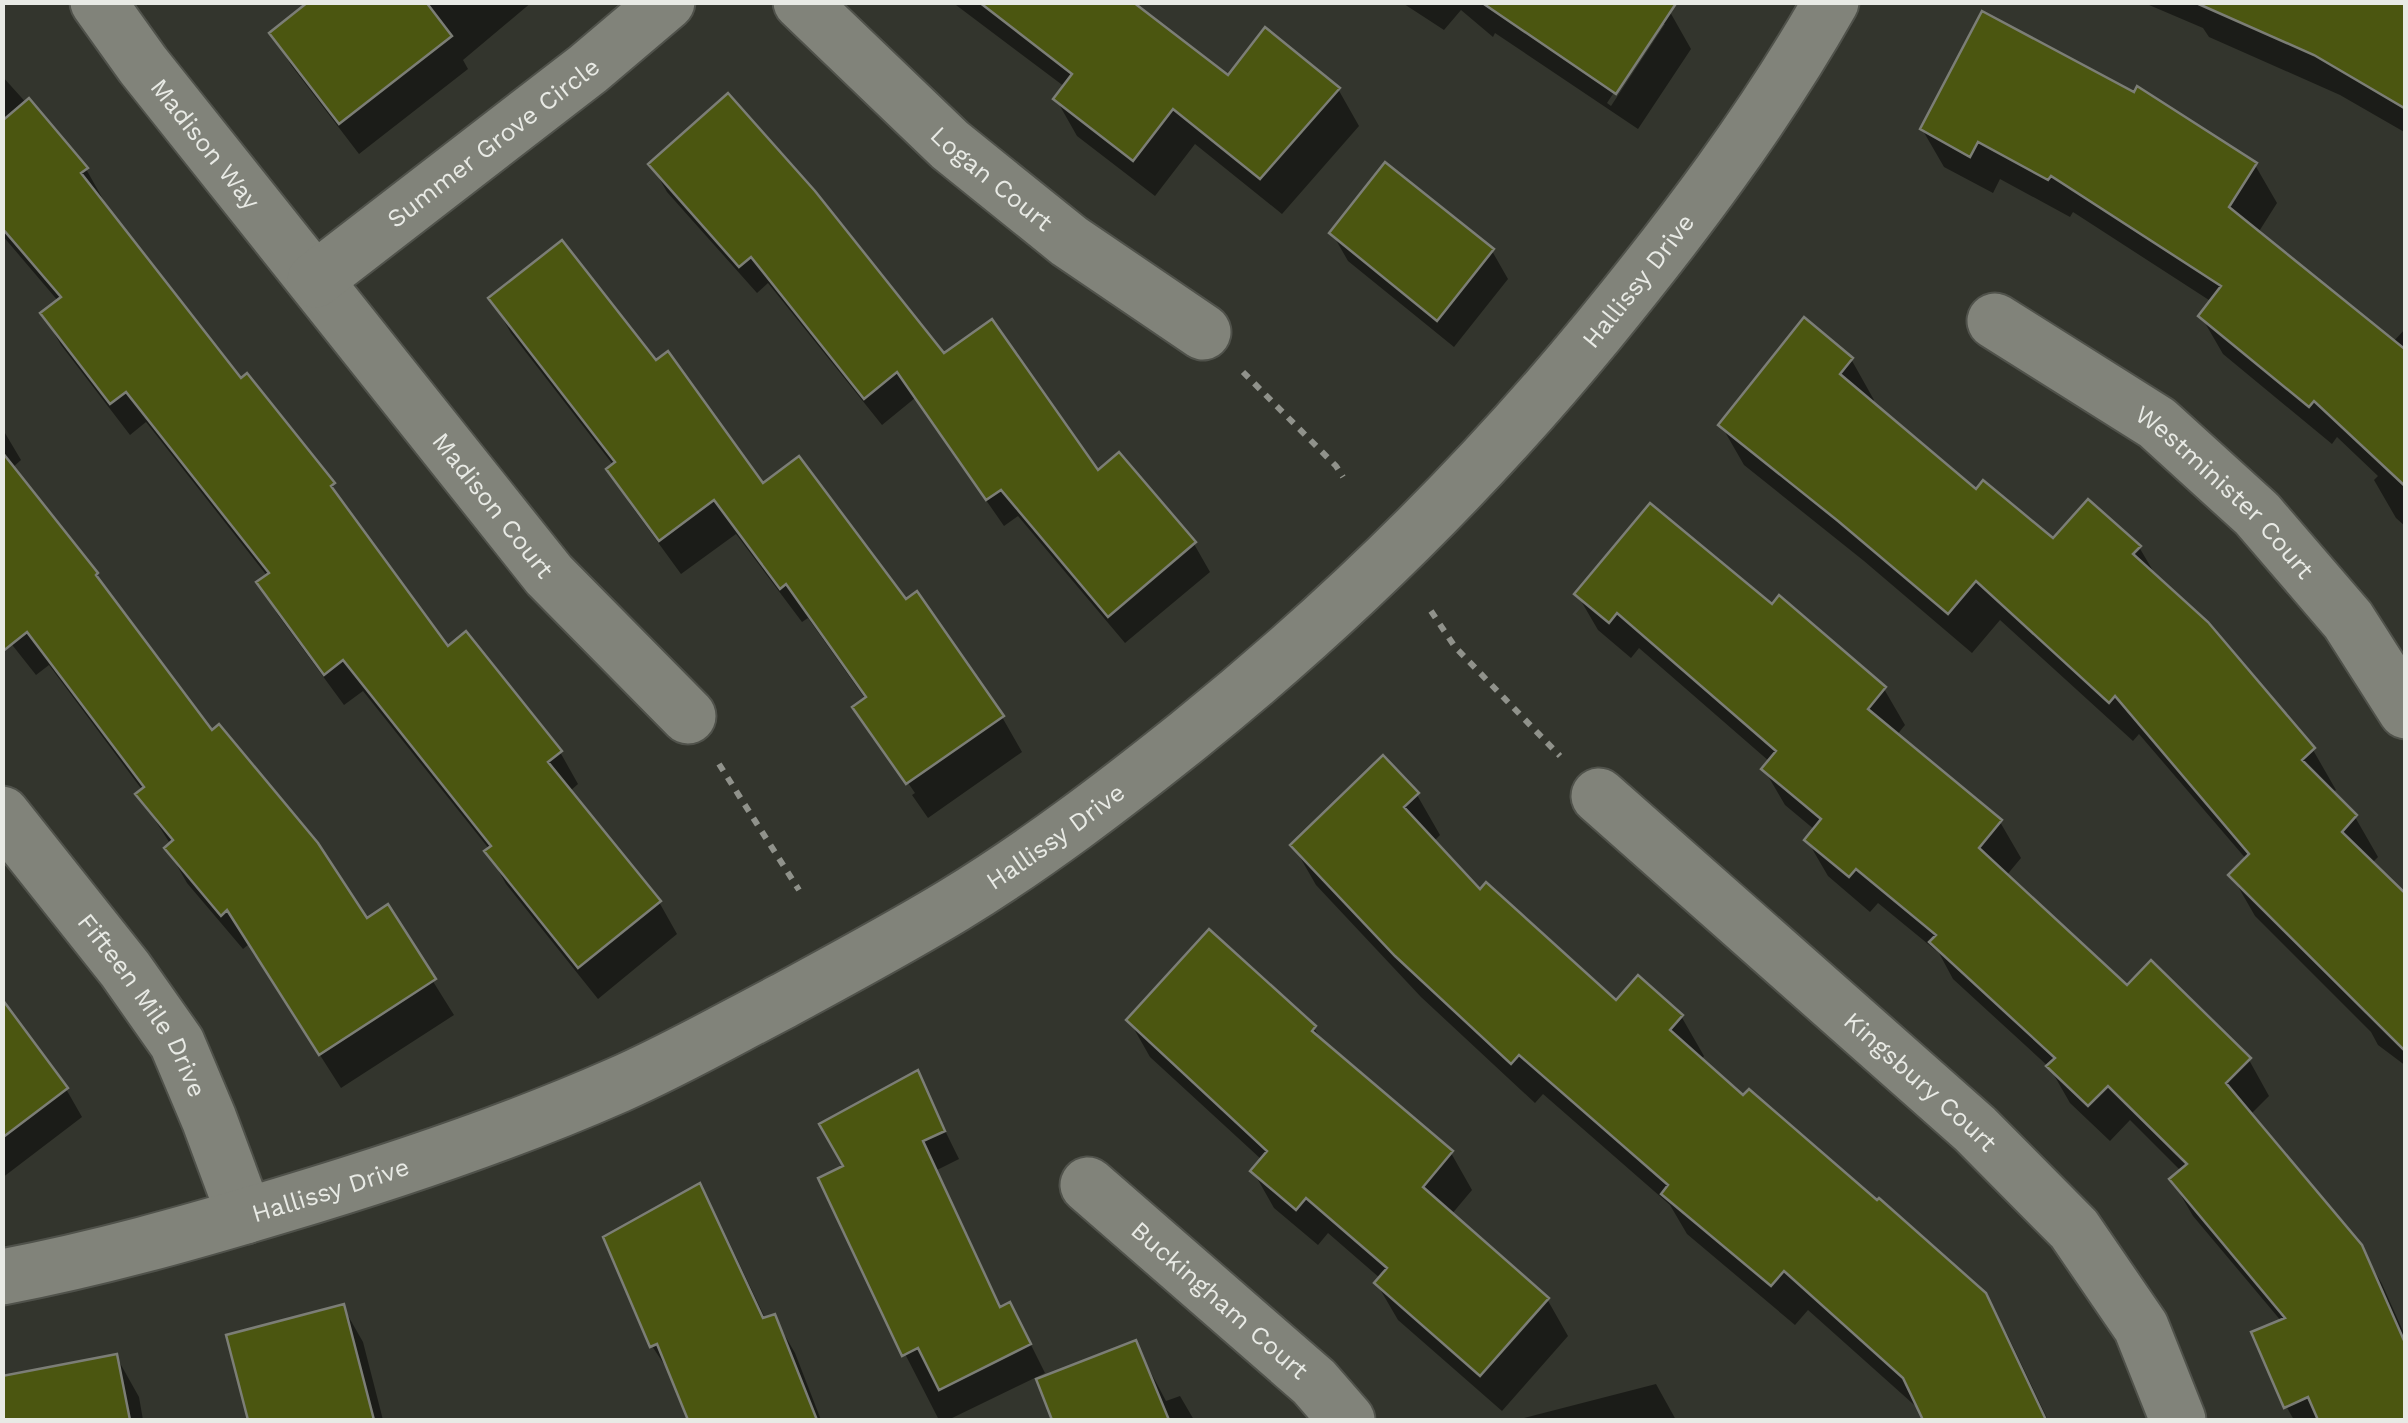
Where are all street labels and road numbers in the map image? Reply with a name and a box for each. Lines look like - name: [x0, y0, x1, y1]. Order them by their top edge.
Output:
- street label: Summer Grove Circle: [381, 51, 605, 233]
- street label: Madison Way: [145, 73, 266, 215]
- street label: Logan Court: [925, 120, 1059, 237]
- street label: Hallissy Drive: [1576, 208, 1700, 354]
- street label: Westminister Court: [2130, 399, 2321, 585]
- street label: Madison Court: [427, 427, 560, 584]
- street label: Hallissy Drive: [981, 777, 1130, 895]
- street label: Fifteen Mile Drive: [72, 907, 213, 1101]
- street label: Kingsbury Court: [1838, 1006, 2003, 1157]
- street label: Hallissy Drive: [248, 1152, 413, 1228]
- street label: Buckingham Court: [1126, 1215, 1315, 1385]

